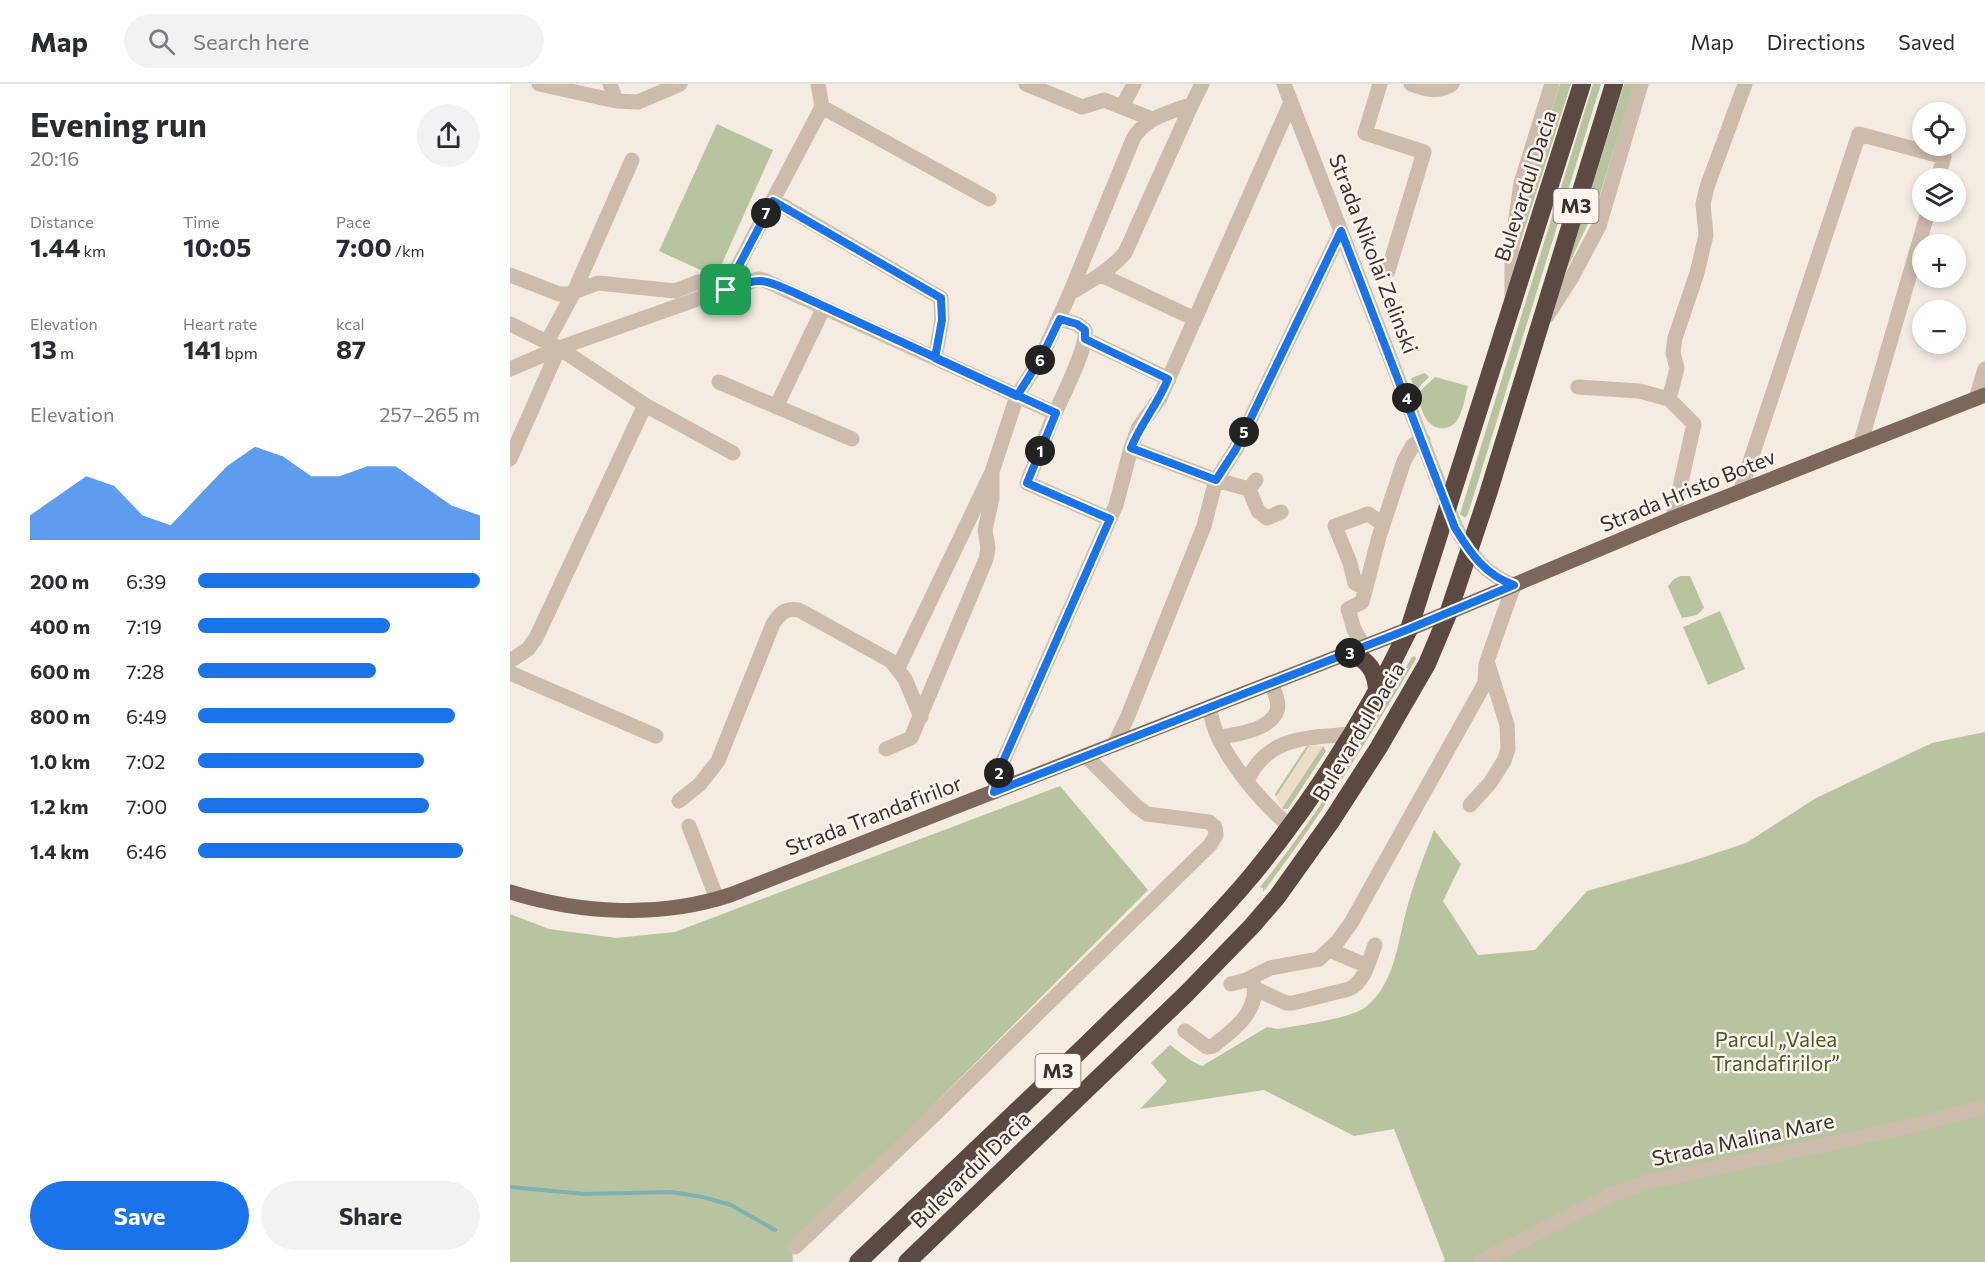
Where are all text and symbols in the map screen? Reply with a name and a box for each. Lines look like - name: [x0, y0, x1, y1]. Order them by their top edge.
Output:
- search box: [124, 14, 544, 68]
- text: Map: [30, 24, 88, 58]
- icon: search: [145, 25, 178, 58]
- text: Search here: [193, 28, 309, 55]
- text: Map: [1691, 29, 1734, 54]
- text: Directions: [1767, 29, 1865, 54]
- text: Saved: [1898, 29, 1955, 54]
- map controls: [1912, 102, 1966, 354]
- button: locate: [1912, 102, 1966, 156]
- text: Evening run: [30, 103, 207, 144]
- button: share: [417, 104, 480, 167]
- street label: Bulevardul Dacia: [1488, 107, 1561, 264]
- text: 20:16: [30, 146, 80, 170]
- street label: Strada Nikolai Zelinski: [1325, 150, 1424, 357]
- button: layers: [1912, 168, 1966, 222]
- road number: M3: [1554, 189, 1598, 223]
- pin: 7: [751, 198, 781, 228]
- text: 7: [762, 203, 770, 222]
- text: Distance: [30, 212, 94, 231]
- text: Time: [183, 212, 220, 231]
- text: Pace: [336, 212, 371, 231]
- text: 1.44: [30, 231, 80, 262]
- text: 10:05: [183, 231, 251, 262]
- text: 7:00: [336, 231, 392, 262]
- button: +: [1912, 234, 1966, 288]
- text: km: [80, 241, 106, 260]
- text: /km: [392, 241, 425, 260]
- pin: [700, 264, 751, 315]
- icon: arrive: [709, 273, 742, 306]
- button: −: [1912, 300, 1966, 354]
- text: Elevation: [30, 314, 98, 333]
- text: Heart rate: [183, 314, 257, 333]
- text: kcal: [336, 314, 365, 333]
- text: 13: [30, 333, 57, 364]
- text: 141: [183, 333, 222, 364]
- text: 87: [336, 333, 366, 364]
- text: m: [57, 343, 74, 362]
- text: bpm: [222, 343, 258, 362]
- pin: 6: [1025, 345, 1055, 375]
- text: 6: [1035, 350, 1045, 369]
- pin: 4: [1392, 383, 1422, 413]
- text: 4: [1402, 388, 1412, 407]
- text: Elevation: [30, 402, 115, 426]
- text: 257–265 m: [379, 402, 480, 426]
- pin: 5: [1229, 417, 1259, 447]
- text: 5: [1239, 422, 1249, 441]
- pin: 1: [1025, 436, 1055, 466]
- text: 1: [1036, 441, 1044, 460]
- street label: Strada Hristo Botev: [1596, 443, 1779, 536]
- text: 200 m: [30, 569, 89, 593]
- text: 6:39: [126, 569, 166, 593]
- text: 400 m: [30, 614, 90, 638]
- text: 7:19: [126, 614, 162, 638]
- pin: 3: [1335, 638, 1365, 668]
- text: 3: [1345, 643, 1355, 662]
- street label: Bulevardul Dacia: [1306, 657, 1409, 805]
- text: 600 m: [30, 659, 90, 683]
- text: 7:28: [126, 659, 164, 683]
- text: 800 m: [30, 704, 90, 728]
- text: 6:49: [126, 704, 167, 728]
- text: 1.0 km: [30, 749, 90, 773]
- text: 7:02: [126, 749, 165, 773]
- pin: 2: [984, 758, 1014, 788]
- text: 2: [994, 763, 1004, 782]
- street label: Strada Trandafirilor: [782, 769, 965, 860]
- text: 1.2 km: [30, 794, 88, 818]
- text: 7:00: [126, 794, 167, 818]
- text: 1.4 km: [30, 839, 89, 863]
- text: 6:46: [126, 839, 167, 863]
- park label: Parcul „Valea Trandafirilor”: [1712, 1026, 1840, 1075]
- road number: M3: [1036, 1054, 1080, 1088]
- street label: Bulevardul Dacia: [905, 1105, 1035, 1233]
- street label: Strada Malina Mare: [1649, 1107, 1836, 1170]
- button: Save: [30, 1181, 249, 1250]
- button: Share: [261, 1181, 480, 1250]

